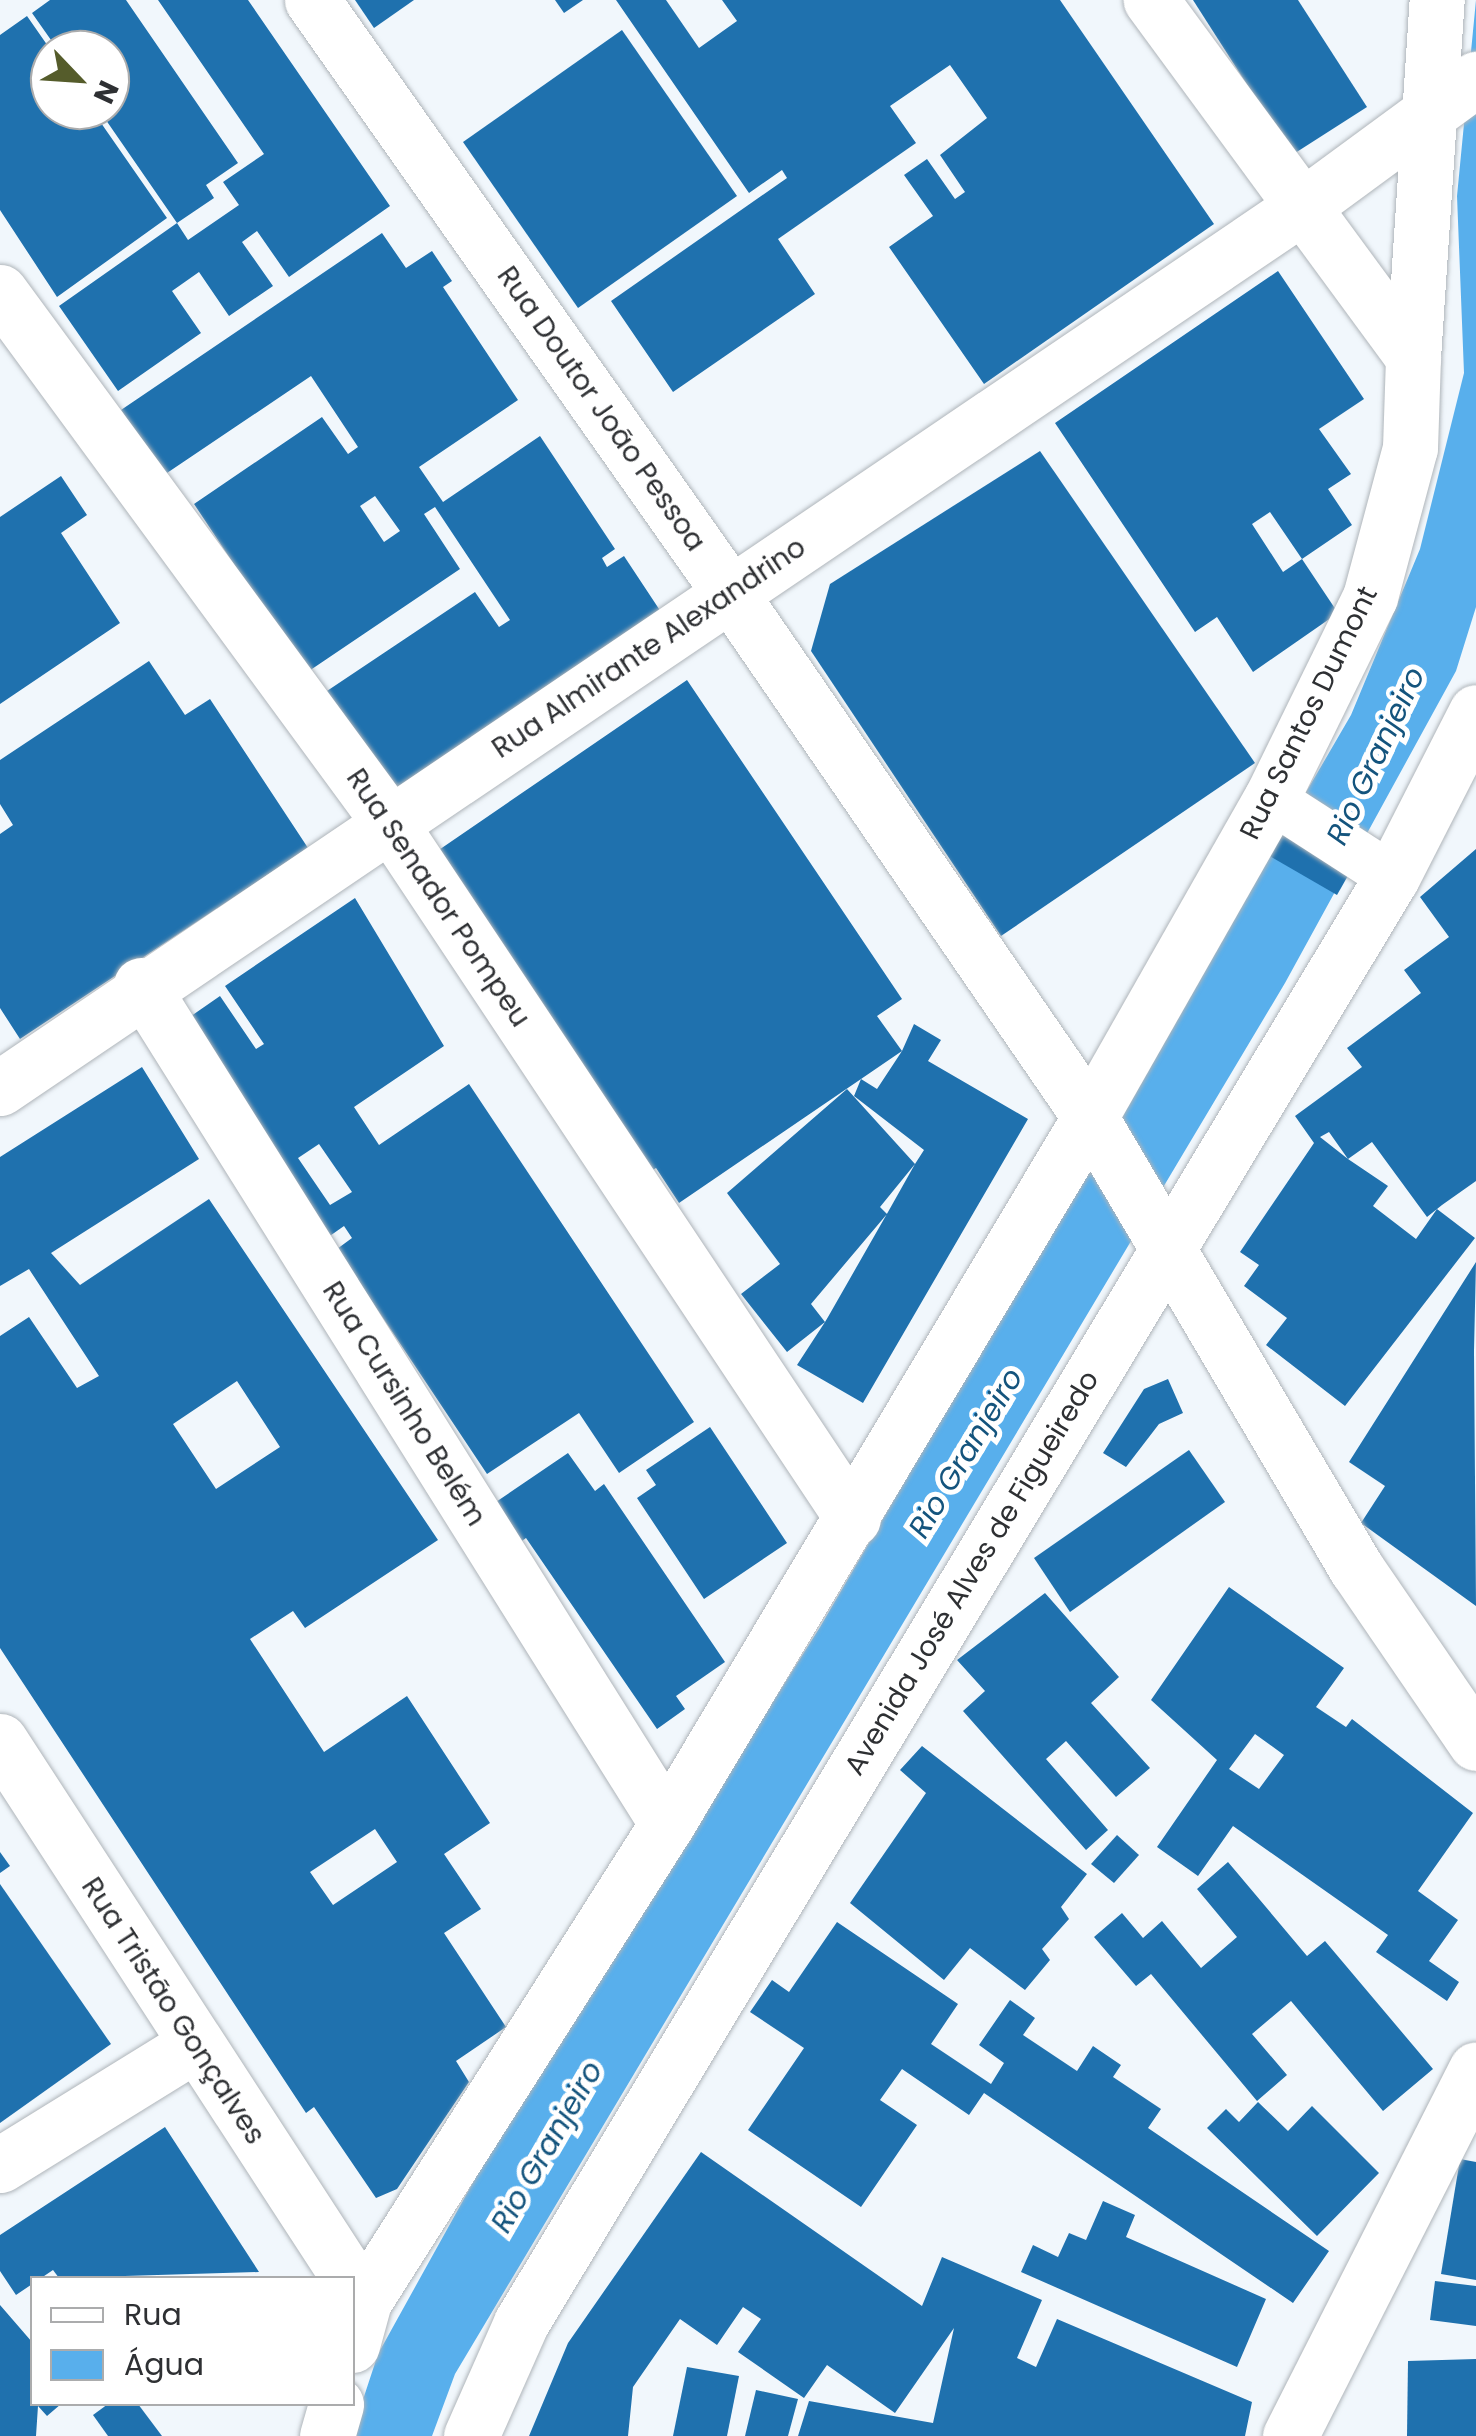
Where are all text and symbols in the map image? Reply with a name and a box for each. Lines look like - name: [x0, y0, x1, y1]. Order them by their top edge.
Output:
- north arrow: [30, 30, 130, 130]
- text: N: [84, 74, 128, 110]
- street label: Rua Doutor João Pessoa: [490, 260, 712, 558]
- street label: Rua Almirante Alexandrino: [486, 530, 812, 766]
- street label: Rua Santos Dumont: [1233, 581, 1385, 845]
- water label: Rio Granjeiro: [1319, 662, 1433, 850]
- street label: Rua Senador Pompeu: [339, 763, 537, 1033]
- street label: Rua Cursinho Belém: [315, 1276, 493, 1532]
- water label: Rio Granjeiro: [901, 1362, 1031, 1544]
- street label: Avenida José Alves de Figueiredo: [838, 1365, 1106, 1781]
- street label: Rua Tristão Gonçalves: [74, 1871, 272, 2151]
- water label: Rio Granjeiro: [484, 2055, 610, 2239]
- legend: [30, 2276, 355, 2406]
- text: Rua: [124, 2293, 182, 2336]
- text: Água: [124, 2343, 204, 2386]

